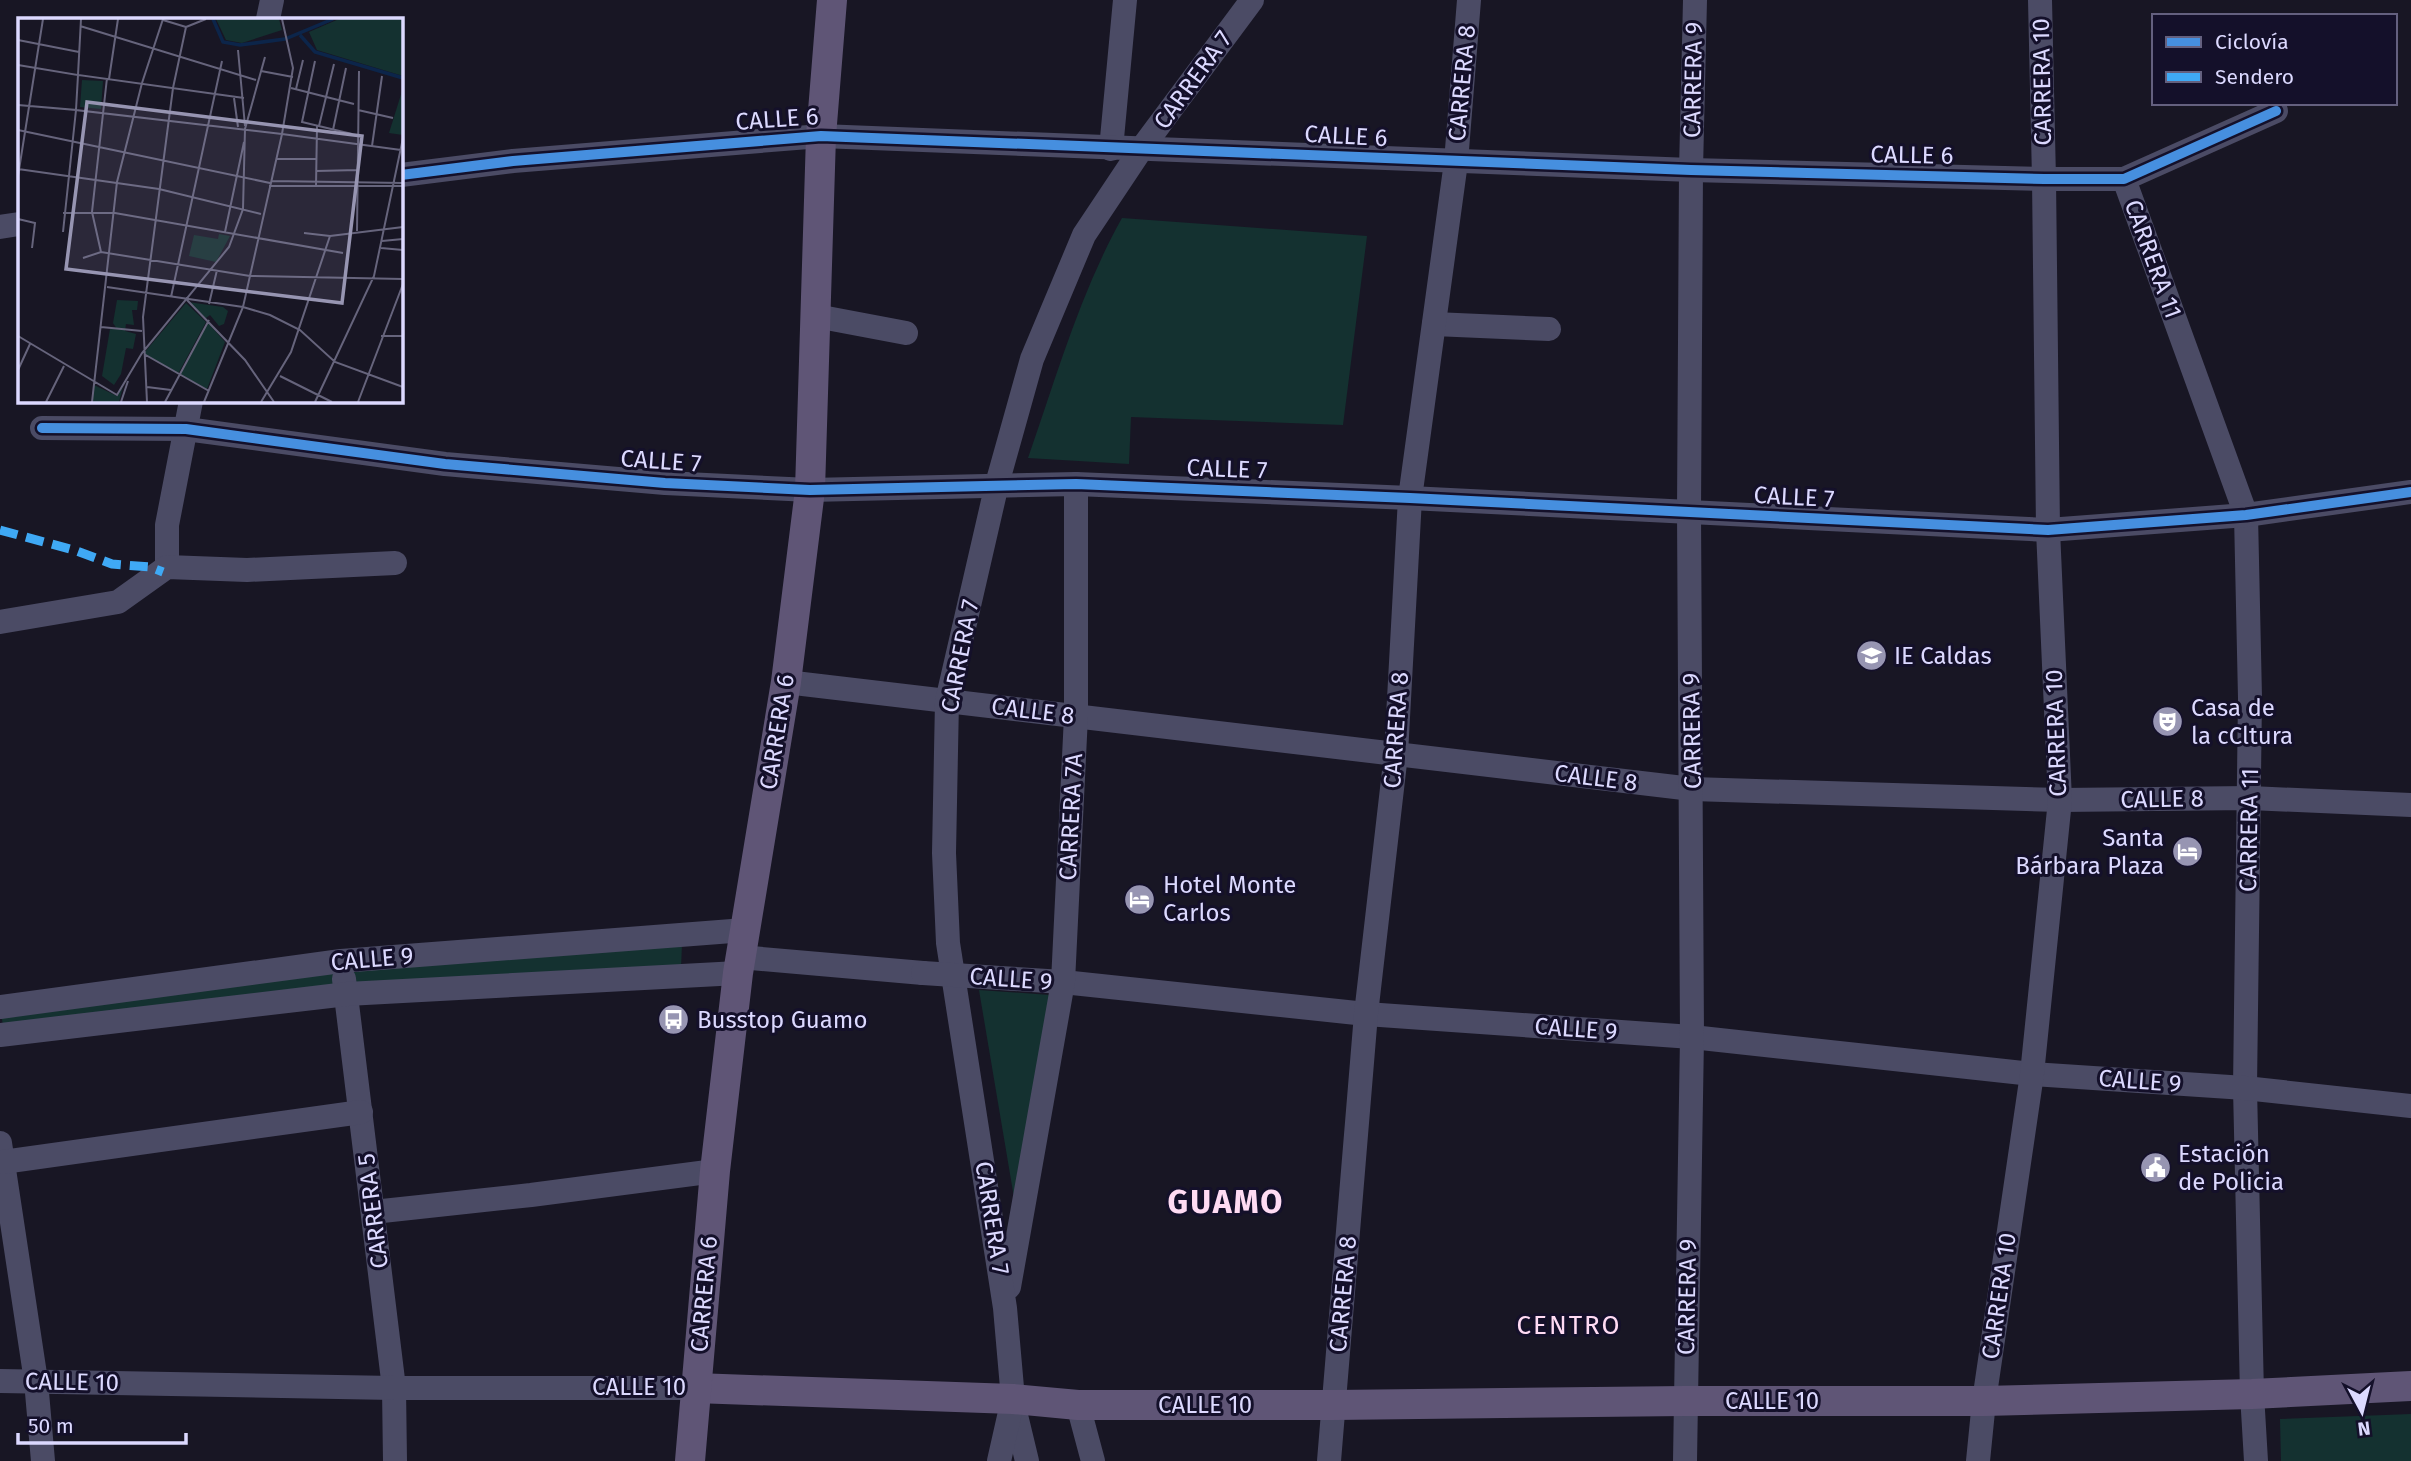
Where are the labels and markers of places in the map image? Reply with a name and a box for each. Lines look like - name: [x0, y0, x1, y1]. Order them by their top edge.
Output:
- school or university icon: IE Caldas: [1854, 639, 1888, 673]
- place label: IE Caldas: [1894, 642, 1992, 670]
- place label: Casa de la cCltura: [2191, 694, 2293, 750]
- theatre icon: Casa de la cCltura: [2151, 705, 2185, 739]
- place label: Santa Bárbara Plaza: [2015, 824, 2164, 880]
- hotel icon: Santa Bárbara Plaza: [2170, 835, 2204, 869]
- place label: Hotel Monte Carlos: [1163, 871, 1296, 927]
- hotel icon: Hotel Monte Carlos: [1123, 882, 1157, 916]
- bus stop icon: Busstop Guamo: [657, 1003, 691, 1037]
- place label: Busstop Guamo: [697, 1006, 867, 1034]
- place label: Estación de Policia: [2178, 1140, 2284, 1196]
- public building icon: Estación de Policia: [2138, 1151, 2172, 1185]

